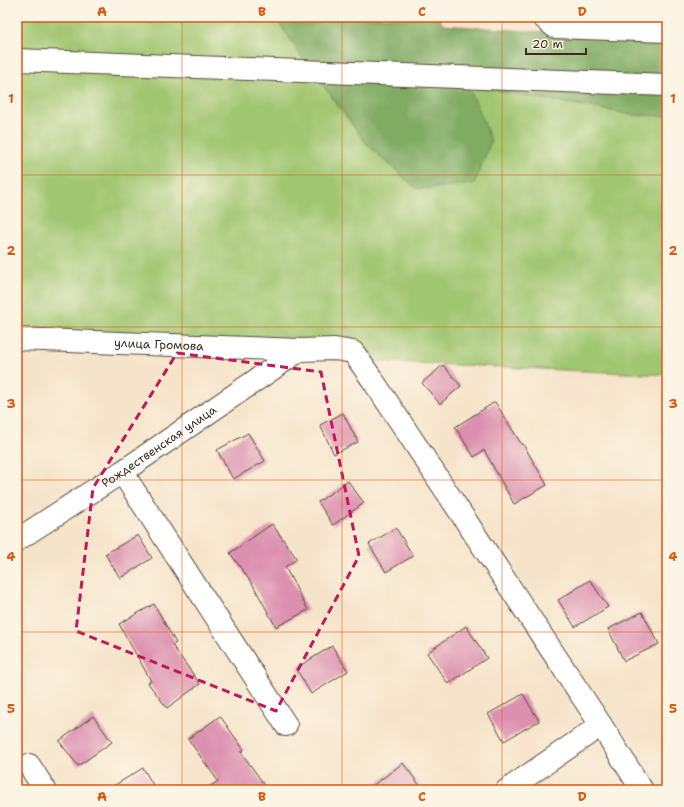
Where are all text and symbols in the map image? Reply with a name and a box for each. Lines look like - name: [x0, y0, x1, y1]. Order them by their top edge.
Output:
- text: A: [97, 3, 107, 20]
- text: B: [258, 3, 266, 20]
- text: C: [418, 3, 426, 20]
- text: D: [577, 3, 587, 20]
- scale bar: [526, 30, 586, 56]
- text: 20 m: [532, 36, 563, 52]
- text: 1: [8, 90, 14, 107]
- text: 1: [670, 90, 676, 107]
- text: 2: [6, 242, 16, 259]
- text: 2: [668, 242, 678, 259]
- street label: улица Громова: [114, 335, 205, 354]
- text: 3: [6, 395, 16, 412]
- text: 3: [668, 395, 678, 412]
- street label: Рождественская улица: [99, 401, 220, 491]
- text: 4: [6, 548, 16, 565]
- text: 4: [668, 548, 678, 565]
- text: 5: [7, 700, 15, 717]
- text: 5: [669, 700, 677, 717]
- text: A: [97, 788, 107, 805]
- text: B: [258, 788, 266, 805]
- text: C: [418, 788, 426, 805]
- text: D: [577, 788, 587, 805]

